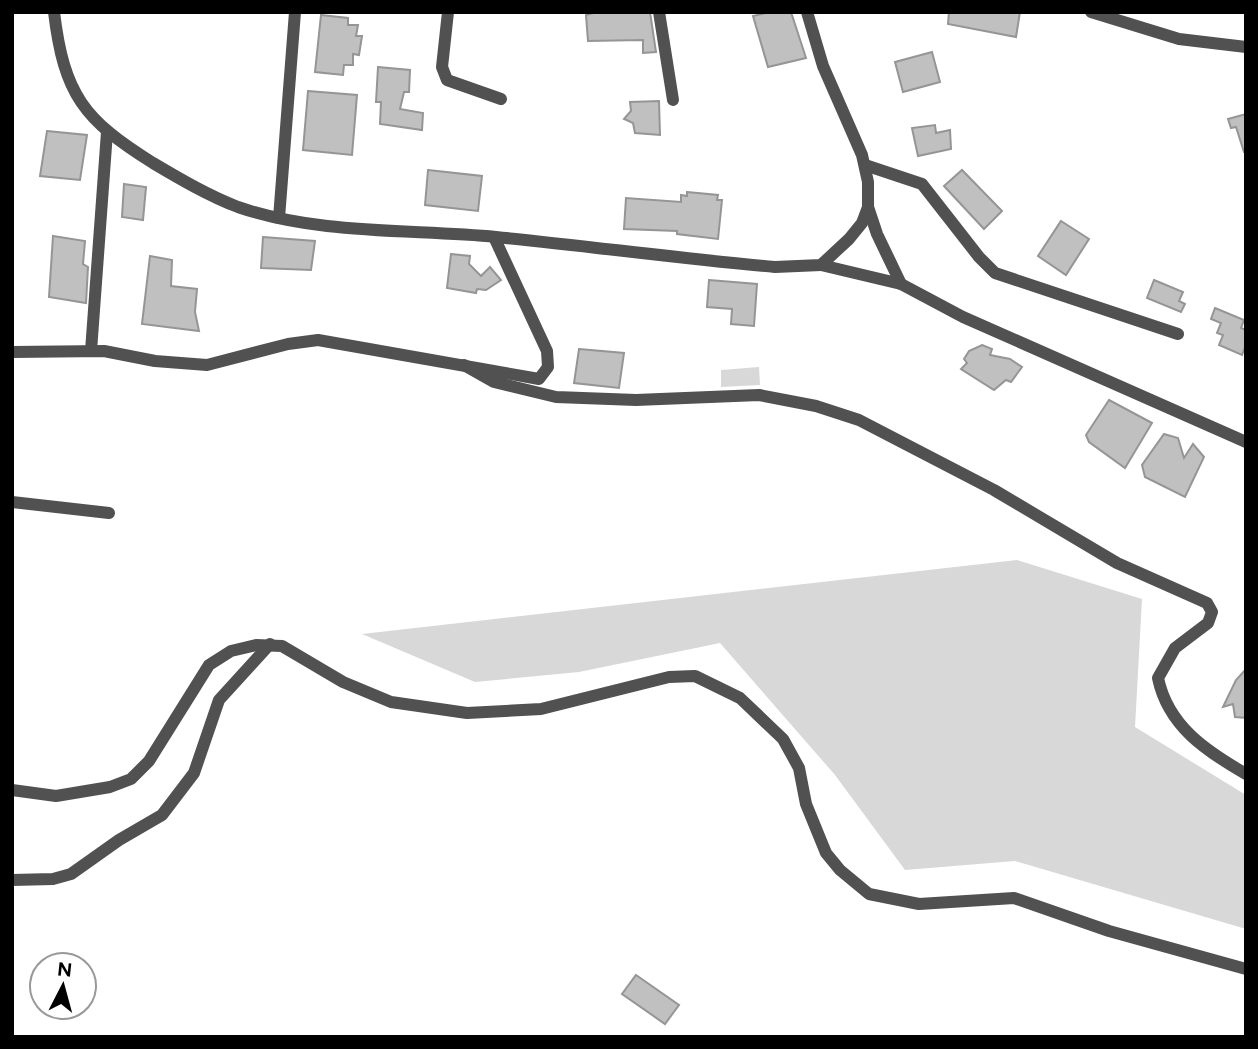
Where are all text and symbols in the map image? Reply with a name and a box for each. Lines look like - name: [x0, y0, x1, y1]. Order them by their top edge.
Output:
- north arrow: [28, 951, 98, 1021]
- text: N: [56, 957, 73, 982]

